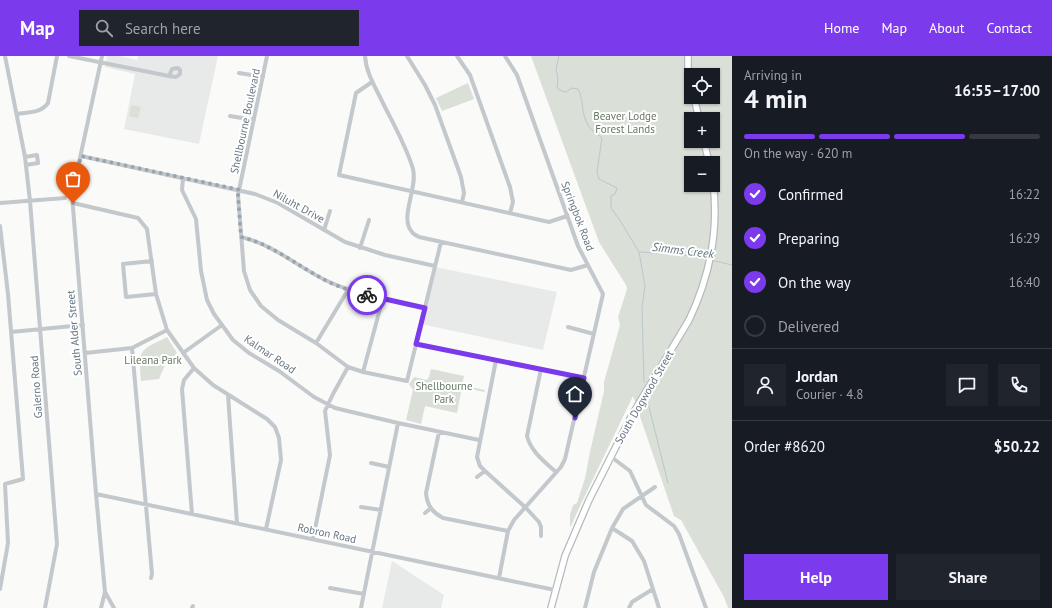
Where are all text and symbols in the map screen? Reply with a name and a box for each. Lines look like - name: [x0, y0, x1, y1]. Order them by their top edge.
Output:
- search box: [79, 10, 359, 46]
- text: Map: [20, 16, 55, 40]
- icon: search: [93, 17, 115, 39]
- text: Search here: [125, 19, 201, 38]
- text: Home: [824, 19, 859, 37]
- text: Map: [881, 19, 907, 37]
- text: About: [929, 19, 965, 37]
- text: Contact: [987, 19, 1032, 37]
- street label: Shellbourne Boulevard: [227, 67, 263, 175]
- text: Arriving in: [744, 67, 802, 84]
- map controls: [684, 68, 720, 192]
- button: locate: [684, 68, 720, 104]
- text: 16:55–17:00: [954, 81, 1040, 100]
- text: 4 min: [744, 82, 807, 115]
- park label: Beaver Lodge Forest Lands: [593, 109, 657, 136]
- button: +: [684, 112, 720, 148]
- text: On the way · 620 m: [744, 145, 852, 162]
- button: −: [684, 156, 720, 192]
- pin: [56, 162, 90, 203]
- icon: bag: [62, 168, 84, 190]
- street label: Springbok Road: [558, 179, 598, 253]
- icon: check: [744, 183, 766, 205]
- text: Confirmed: [778, 185, 843, 204]
- street label: Niluht Drive: [271, 186, 328, 226]
- text: 16:22: [1009, 186, 1040, 203]
- icon: check: [744, 227, 766, 249]
- text: Preparing: [778, 229, 840, 248]
- text: 16:29: [1009, 230, 1040, 247]
- water label: Simms Creek: [651, 239, 715, 261]
- icon: check: [744, 271, 766, 293]
- text: On the way: [778, 273, 851, 292]
- text: 16:40: [1009, 274, 1040, 291]
- courier: [347, 275, 387, 315]
- icon: bike: [356, 284, 378, 306]
- street label: South Alder Street: [63, 289, 85, 376]
- text: Delivered: [778, 317, 839, 336]
- street label: Kalmar Road: [241, 332, 299, 376]
- street label: South Dogwood Street: [611, 347, 677, 446]
- park label: Lileana Park: [124, 353, 182, 367]
- street label: Galerno Road: [27, 355, 45, 419]
- button: person: [744, 364, 786, 406]
- button: chat: [946, 364, 988, 406]
- button: phone: [998, 364, 1040, 406]
- text: Jordan: [796, 367, 838, 386]
- pin: [558, 377, 592, 418]
- park label: Shellbourne Park: [416, 379, 473, 406]
- icon: home: [564, 383, 586, 405]
- text: Courier · 4.8: [796, 386, 863, 403]
- text: Order #8620: [744, 437, 825, 456]
- text: $50.22: [994, 437, 1040, 456]
- street label: Robron Road: [296, 520, 358, 546]
- button: Help: [744, 554, 888, 600]
- button: Share: [896, 554, 1040, 600]

